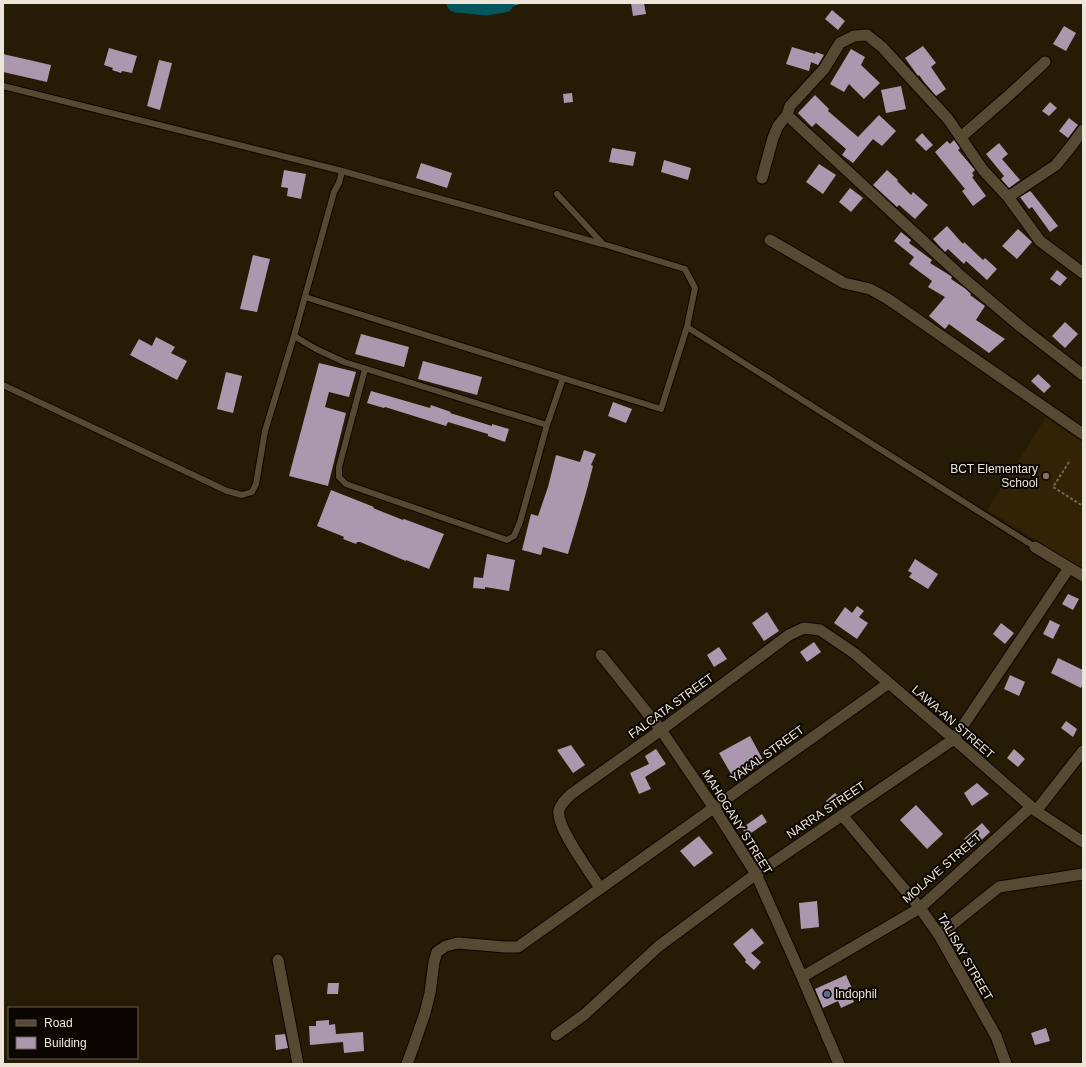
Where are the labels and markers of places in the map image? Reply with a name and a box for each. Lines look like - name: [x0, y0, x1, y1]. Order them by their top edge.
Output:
- place label: BCT Elementary School: [950, 462, 1038, 490]
- marker: BCT Elementary School: [1041, 471, 1051, 481]
- place label: Indophil: [835, 987, 877, 1001]
- marker: Indophil: [822, 989, 832, 999]

